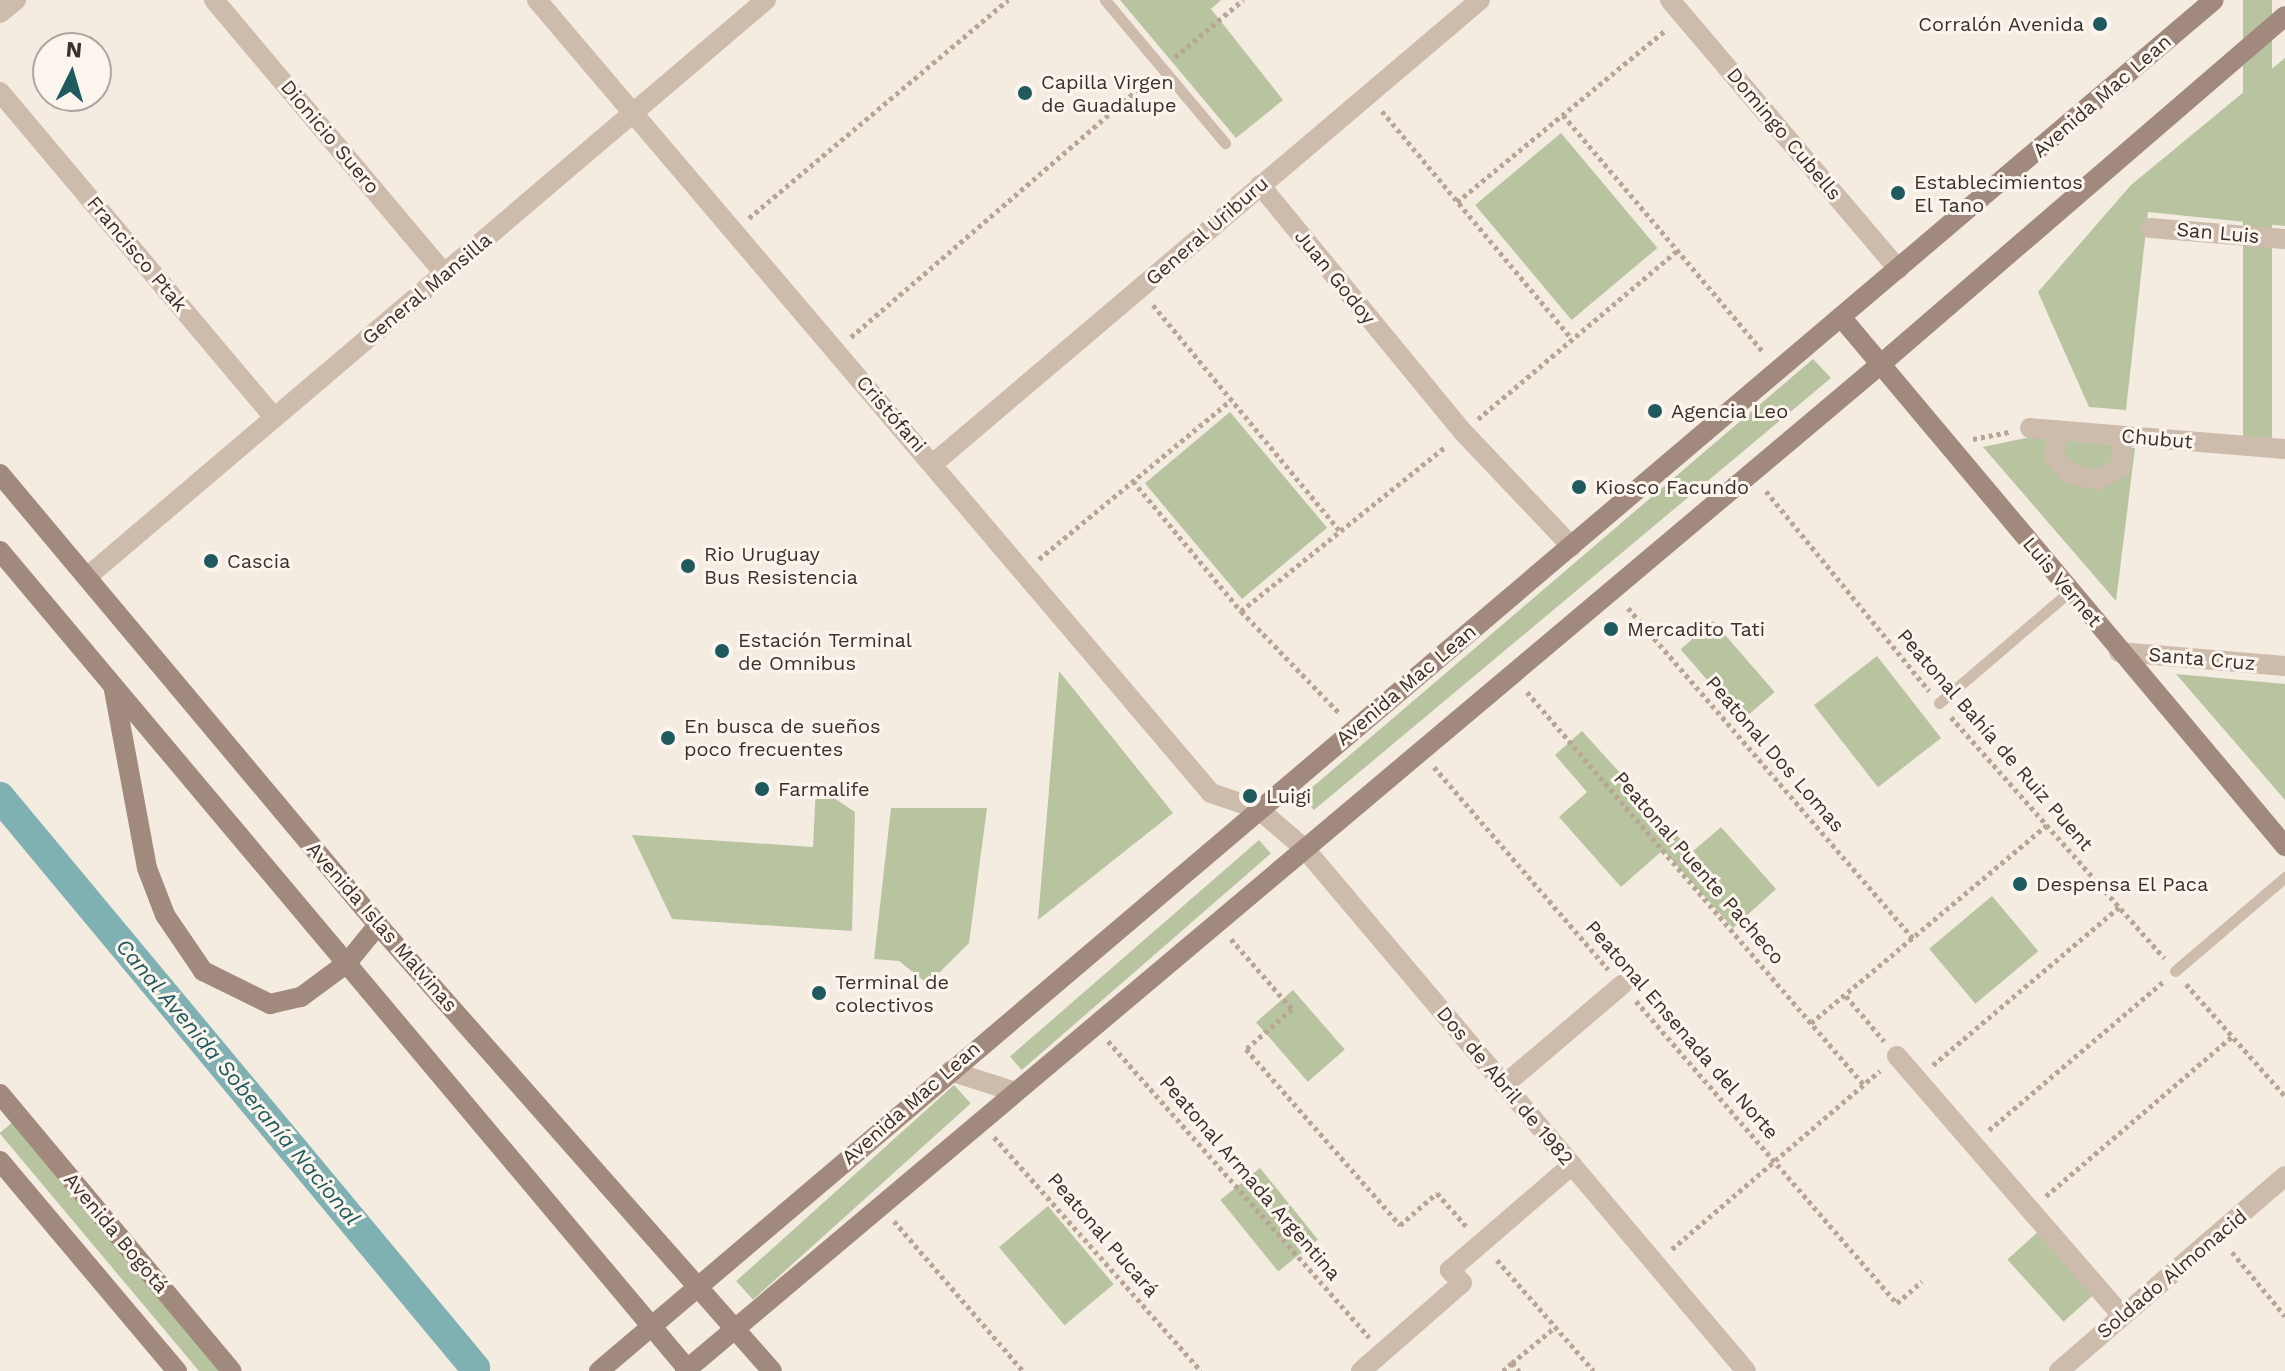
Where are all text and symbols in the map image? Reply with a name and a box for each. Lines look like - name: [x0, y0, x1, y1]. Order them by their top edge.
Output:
- place label: Corralón Avenida: [1918, 12, 2084, 36]
- marker: Corralón Avenida: [2091, 15, 2109, 33]
- street label: Avenida Mac Lean: [2028, 29, 2176, 163]
- north arrow: [32, 32, 112, 112]
- text: N: [65, 36, 83, 63]
- street label: Domingo Cubells: [1722, 63, 1846, 205]
- place label: Capilla Virgen de Guadalupe: [1041, 70, 1176, 117]
- street label: Dionicio Suero: [275, 75, 385, 199]
- marker: Capilla Virgen de Guadalupe: [1016, 84, 1034, 102]
- place label: Establecimientos El Tano: [1914, 170, 2083, 217]
- street label: General Uriburu: [1141, 171, 1273, 291]
- marker: Establecimientos El Tano: [1889, 184, 1907, 202]
- street label: Francisco Ptak: [82, 191, 192, 317]
- street label: San Luis: [2176, 217, 2260, 249]
- street label: Juan Godoy: [1289, 225, 1381, 329]
- street label: General Mansilla: [357, 228, 497, 350]
- street label: Cristófani: [851, 371, 931, 457]
- place label: Agencia Leo: [1671, 399, 1789, 423]
- marker: Agencia Leo: [1646, 402, 1664, 420]
- street label: Chubut: [2120, 424, 2194, 454]
- place label: Kiosco Facundo: [1595, 475, 1749, 499]
- marker: Kiosco Facundo: [1570, 478, 1588, 496]
- street label: Luis Vernet: [2017, 532, 2107, 632]
- place label: Rio Uruguay Bus Resistencia: [704, 542, 858, 589]
- place label: Cascia: [227, 549, 290, 573]
- marker: Cascia: [202, 552, 220, 570]
- marker: Rio Uruguay Bus Resistencia: [679, 557, 697, 575]
- place label: Mercadito Tati: [1627, 617, 1766, 641]
- street label: Avenida Mac Lean: [1331, 619, 1481, 751]
- marker: Mercadito Tati: [1602, 620, 1620, 638]
- street label: Peatonal Bahía de Ruiz Puent: [1892, 624, 2098, 856]
- place label: Estación Terminal de Omnibus: [738, 628, 912, 675]
- marker: Estación Terminal de Omnibus: [713, 642, 731, 660]
- street label: Santa Cruz: [2147, 642, 2257, 676]
- street label: Peatonal Dos Lomas: [1700, 671, 1850, 837]
- place label: En busca de sueños poco frecuentes: [684, 714, 881, 761]
- marker: En busca de sueños poco frecuentes: [659, 729, 677, 747]
- street label: Peatonal Puente Pacheco: [1608, 766, 1790, 970]
- place label: Farmalife: [778, 777, 870, 801]
- marker: Farmalife: [753, 780, 771, 798]
- place label: Luigi: [1266, 784, 1311, 808]
- marker: Luigi: [1241, 787, 1259, 805]
- street label: Avenida Islas Malvinas: [301, 837, 463, 1017]
- place label: Despensa El Paca: [2036, 872, 2209, 896]
- marker: Despensa El Paca: [2011, 875, 2029, 893]
- street label: Peatonal Ensenada del Norte: [1580, 915, 1784, 1145]
- water label: Canal Avenida Soberanía Nacional: [110, 933, 366, 1231]
- place label: Terminal de colectivos: [835, 970, 950, 1017]
- marker: Terminal de colectivos: [810, 984, 828, 1002]
- street label: Dos de Abril de 1982: [1431, 1001, 1579, 1171]
- street label: Avenida Mac Lean: [837, 1036, 985, 1170]
- street label: Peatonal Armada Argentina: [1153, 1070, 1347, 1286]
- street label: Avenida Bogotá: [59, 1168, 173, 1298]
- street label: Peatonal Pucará: [1042, 1168, 1164, 1302]
- street label: Soldado Almonacid: [2092, 1204, 2252, 1344]

